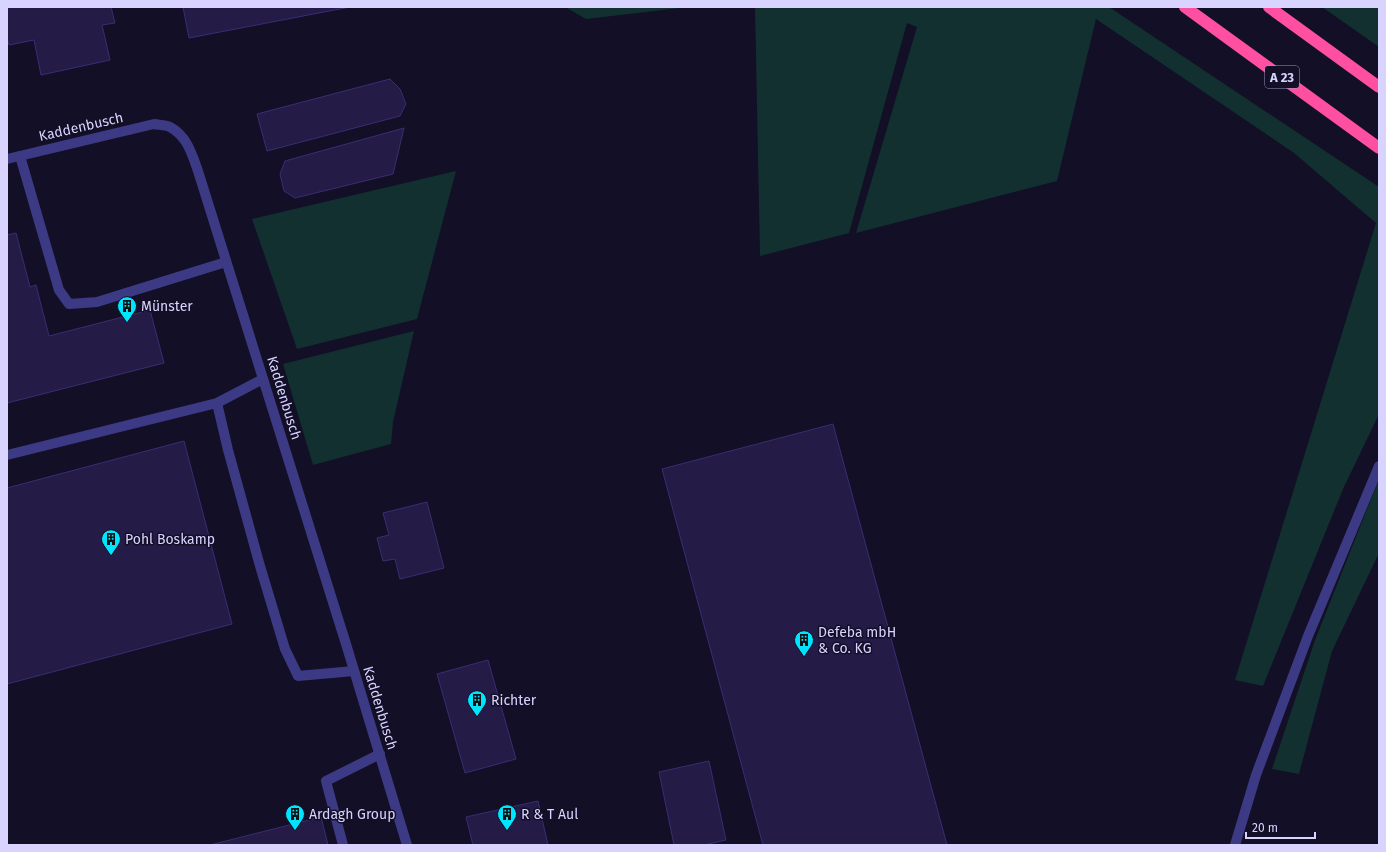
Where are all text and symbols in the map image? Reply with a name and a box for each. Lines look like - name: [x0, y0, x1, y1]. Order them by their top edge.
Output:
- road number: A 23: [1265, 66, 1299, 88]
- street label: Kaddenbusch: [37, 109, 125, 145]
- building icon: Münster: [116, 295, 138, 323]
- place label: Münster: [141, 298, 193, 315]
- street label: Kaddenbusch: [263, 354, 305, 442]
- building icon: Pohl Boskamp: [100, 528, 122, 556]
- place label: Pohl Boskamp: [125, 531, 215, 548]
- place label: Defeba mbH & Co. KG: [818, 624, 896, 657]
- building icon: Defeba mbH & Co. KG: [793, 629, 815, 657]
- street label: Kaddenbusch: [359, 664, 401, 752]
- building icon: Richter: [466, 689, 488, 717]
- place label: Richter: [491, 692, 537, 709]
- building icon: Ardagh Group: [284, 803, 306, 831]
- building icon: R & T Aul: [496, 803, 518, 831]
- place label: Ardagh Group: [309, 806, 396, 823]
- place label: R & T Aul: [521, 806, 578, 823]
- scale bar: [1246, 814, 1315, 840]
- text: 20 m: [1252, 821, 1278, 835]

